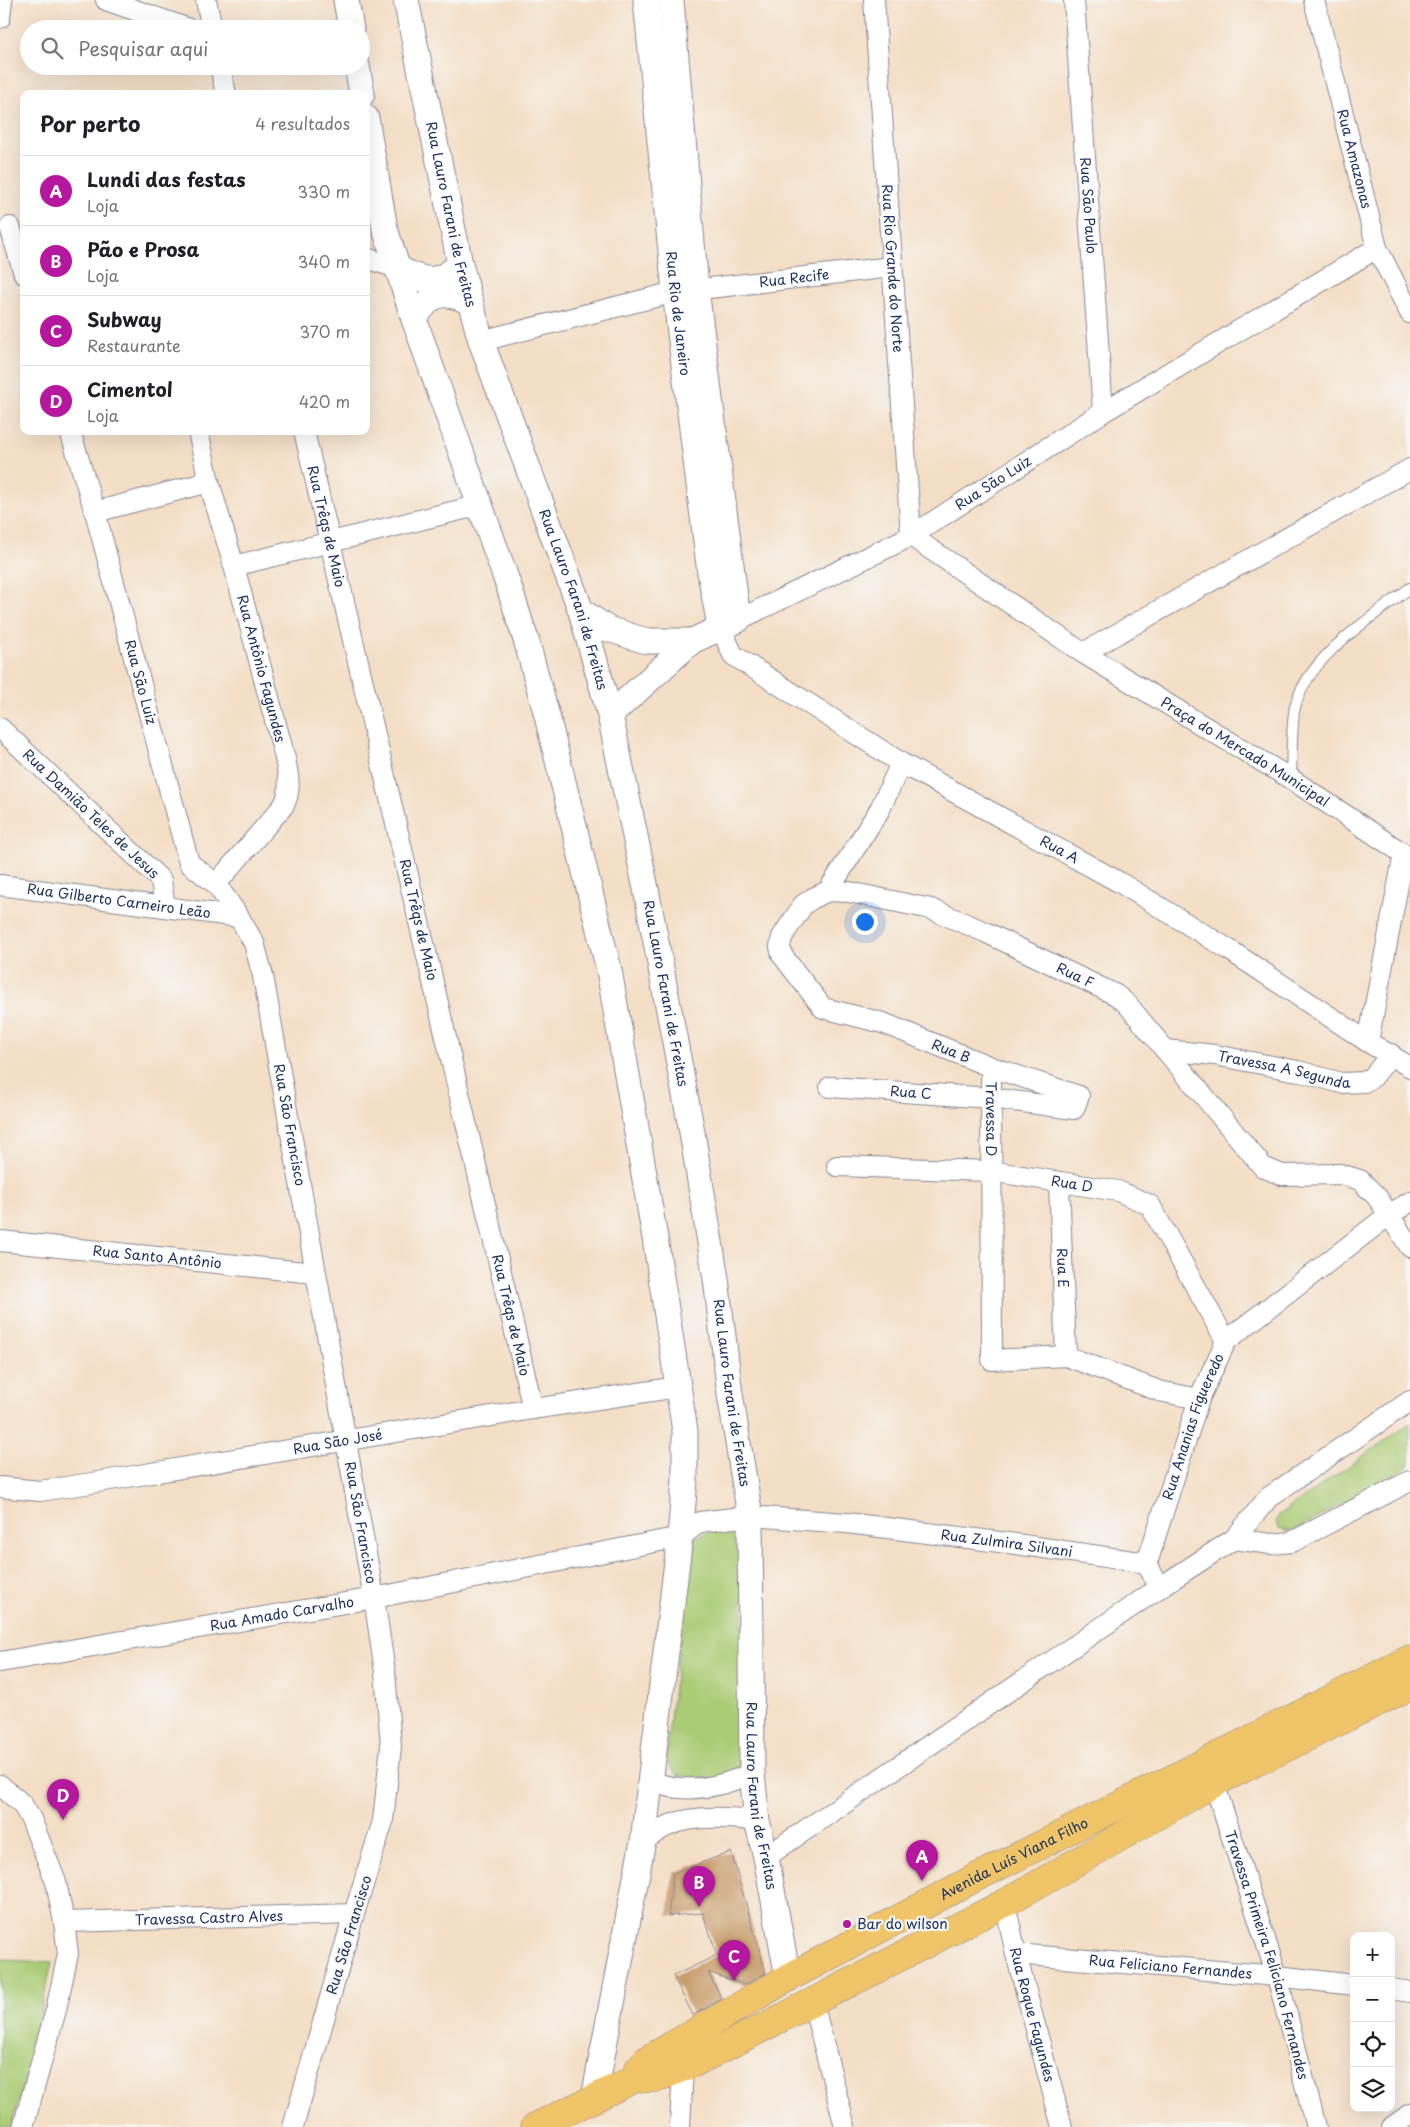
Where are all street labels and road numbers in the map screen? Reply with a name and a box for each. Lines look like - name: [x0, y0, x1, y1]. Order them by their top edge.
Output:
- street label: Rua Amazonas: [1332, 107, 1378, 211]
- street label: Rua Lauro Farani de Freitas: [421, 120, 482, 309]
- street label: Rua São Paulo: [1075, 156, 1103, 255]
- street label: Rua Rio Grande do Norte: [877, 183, 909, 353]
- street label: Rua Rio de Janeiro: [661, 250, 696, 377]
- street label: Rua Recife: [758, 263, 830, 292]
- street label: Rua São Luiz: [951, 450, 1035, 515]
- street label: Rua Trêqs de Maio: [302, 463, 351, 589]
- street label: Rua Lauro Farani de Freitas: [534, 506, 613, 692]
- street label: Rua Antônio Fagundes: [232, 592, 291, 745]
- street label: Rua São Luiz: [120, 637, 163, 727]
- street label: Praça do Mercado Municipal: [1157, 691, 1334, 812]
- street label: Rua Damião Teles de Jesus: [18, 744, 164, 883]
- street label: Rua A: [1036, 830, 1083, 868]
- street label: Rua Trêqs de Maio: [395, 857, 443, 983]
- street label: Rua Gilberto Carneiro Leão: [26, 878, 212, 923]
- street label: Rua Lauro Farani de Freitas: [638, 898, 694, 1088]
- street label: Rua F: [1053, 957, 1097, 993]
- street label: Rua B: [929, 1033, 974, 1068]
- street label: Travessa A Segunda: [1216, 1045, 1351, 1093]
- street label: Rua São Francisco: [269, 1062, 311, 1188]
- street label: Rua C: [889, 1080, 932, 1104]
- street label: Travessa D: [981, 1082, 1002, 1156]
- street label: Rua D: [1050, 1170, 1094, 1197]
- street label: Rua Santo Antônio: [92, 1239, 223, 1273]
- street label: Rua E: [1052, 1248, 1074, 1288]
- street label: Rua Trêqs de Maio: [487, 1252, 536, 1378]
- street label: Rua Lauro Farani de Freitas: [709, 1298, 756, 1488]
- street label: Rua Ananias Figueredo: [1157, 1349, 1229, 1503]
- street label: Rua São José: [291, 1423, 384, 1459]
- street label: Rua São Francisco: [340, 1460, 382, 1586]
- street label: Rua Zulmira Silvani: [940, 1524, 1074, 1562]
- street label: Rua Amado Carvalho: [208, 1591, 356, 1636]
- street label: Rua Lauro Farani de Freitas: [741, 1702, 783, 1891]
- street label: Avenida Luís Viana Filho: [936, 1812, 1092, 1905]
- street label: Travessa Primeira Feliciano Fernandes: [1220, 1827, 1314, 2082]
- street label: Rua São Francisco: [320, 1872, 377, 1997]
- street label: Travessa Castro Alves: [135, 1905, 283, 1930]
- street label: Rua Roque Fagundes: [1005, 1945, 1061, 2084]
- street label: Rua Feliciano Fernandes: [1088, 1949, 1253, 1984]

